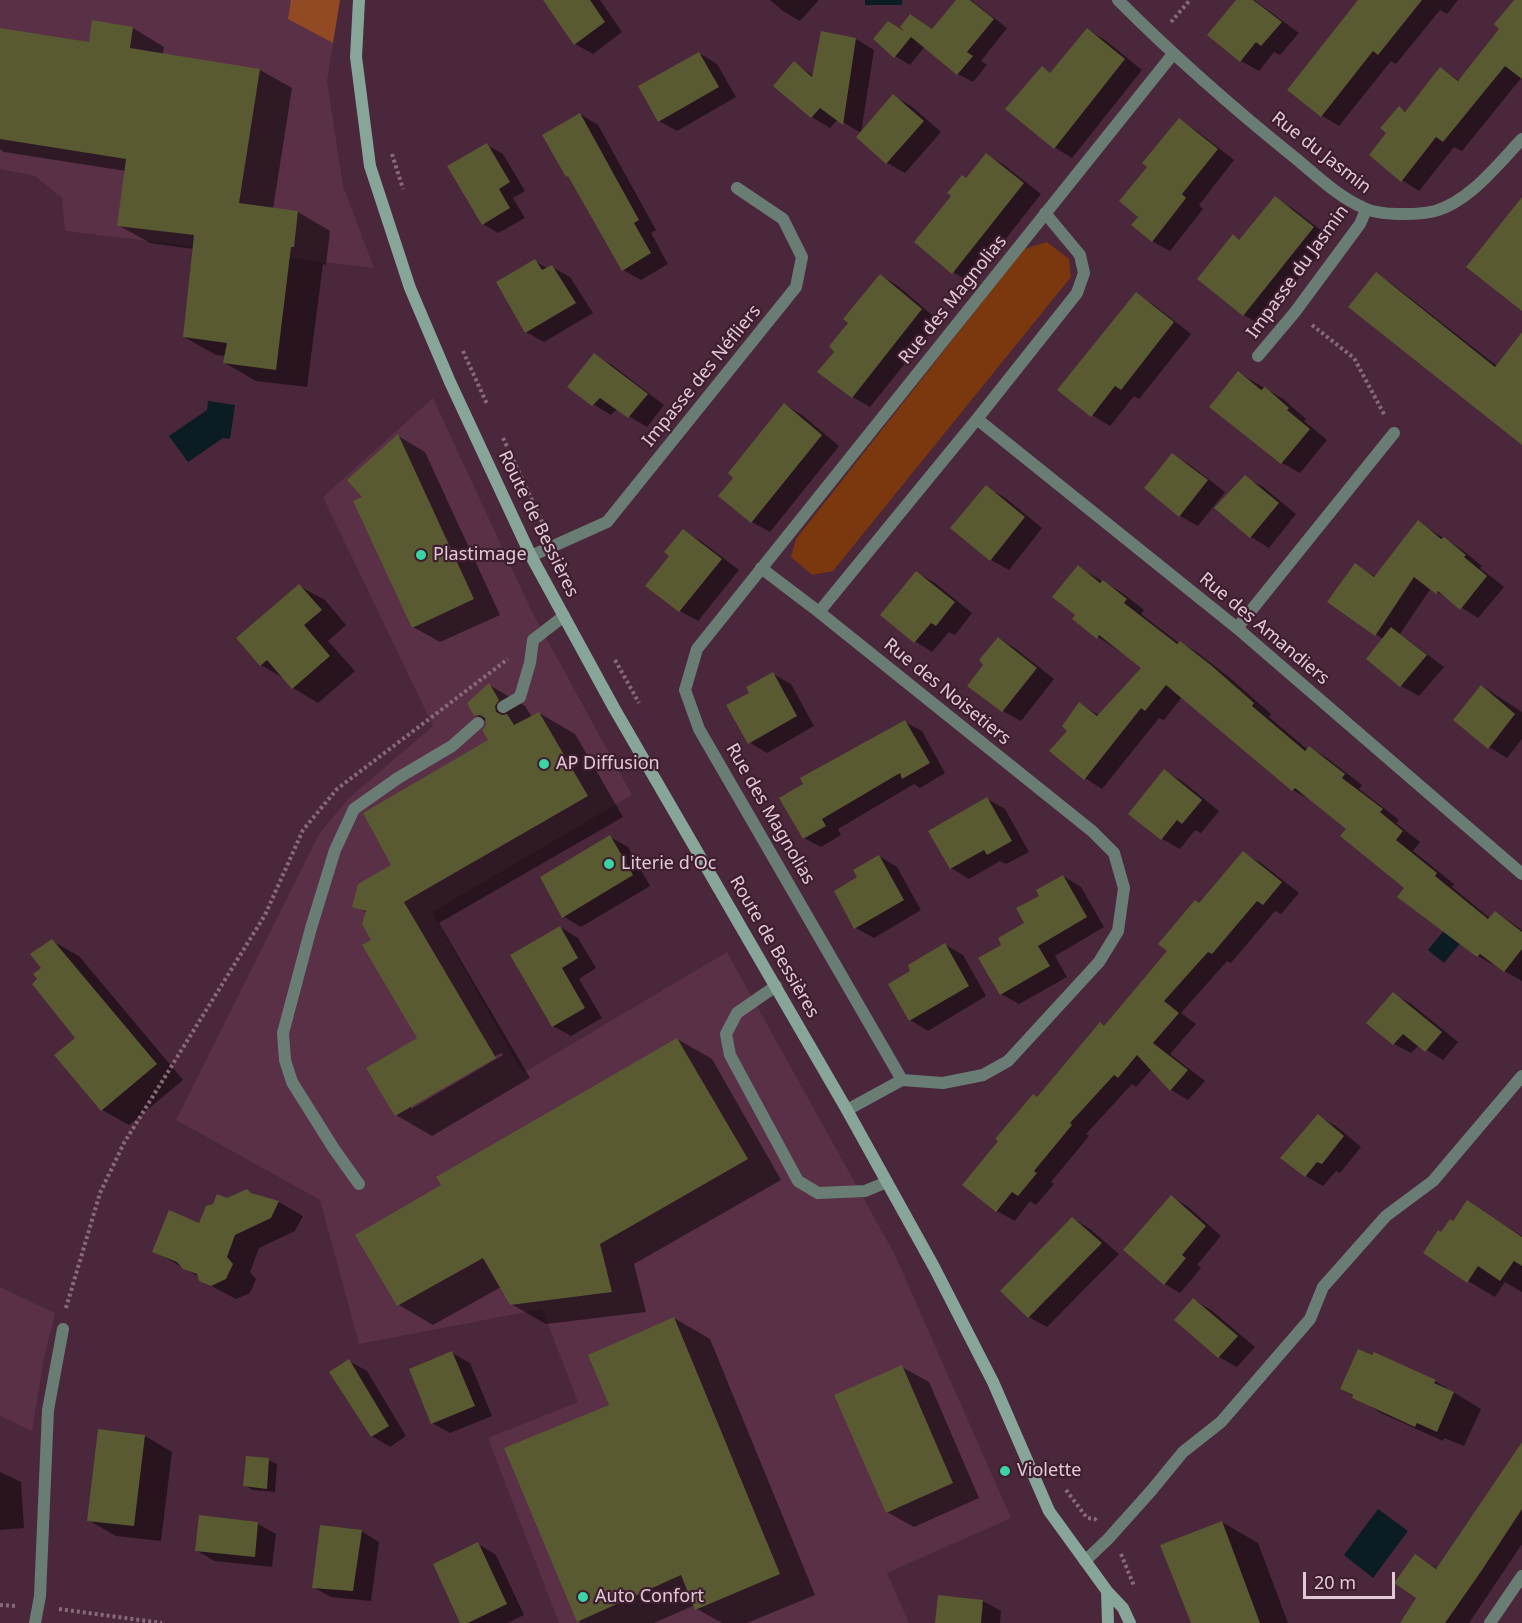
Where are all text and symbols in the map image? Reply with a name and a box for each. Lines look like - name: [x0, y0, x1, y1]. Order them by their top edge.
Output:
- street label: Rue du Jasmin: [1267, 107, 1375, 199]
- street label: Impasse du Jasmin: [1242, 201, 1354, 343]
- street label: Rue des Magnolias: [895, 231, 1011, 369]
- street label: Impasse des Néfliers: [638, 301, 766, 451]
- street label: Route de Bessières: [493, 447, 583, 601]
- place label: Plastimage: [433, 544, 527, 566]
- marker: Plastimage: [414, 548, 428, 562]
- street label: Rue des Amandiers: [1195, 568, 1333, 690]
- street label: Rue des Noisetiers: [879, 634, 1015, 750]
- street label: Rue des Magnolias: [721, 740, 819, 888]
- place label: AP Diffusion: [556, 753, 660, 775]
- marker: AP Diffusion: [537, 757, 551, 771]
- place label: Literie d'Oc: [621, 853, 716, 875]
- marker: Literie d'Oc: [602, 857, 616, 871]
- street label: Route de Bessières: [725, 872, 823, 1022]
- place label: Violette: [1017, 1460, 1081, 1482]
- marker: Violette: [998, 1464, 1012, 1478]
- scale bar: [1306, 1560, 1398, 1598]
- text: 20 m: [1314, 1570, 1356, 1594]
- place label: Auto Confort: [595, 1586, 704, 1608]
- marker: Auto Confort: [576, 1590, 590, 1604]

